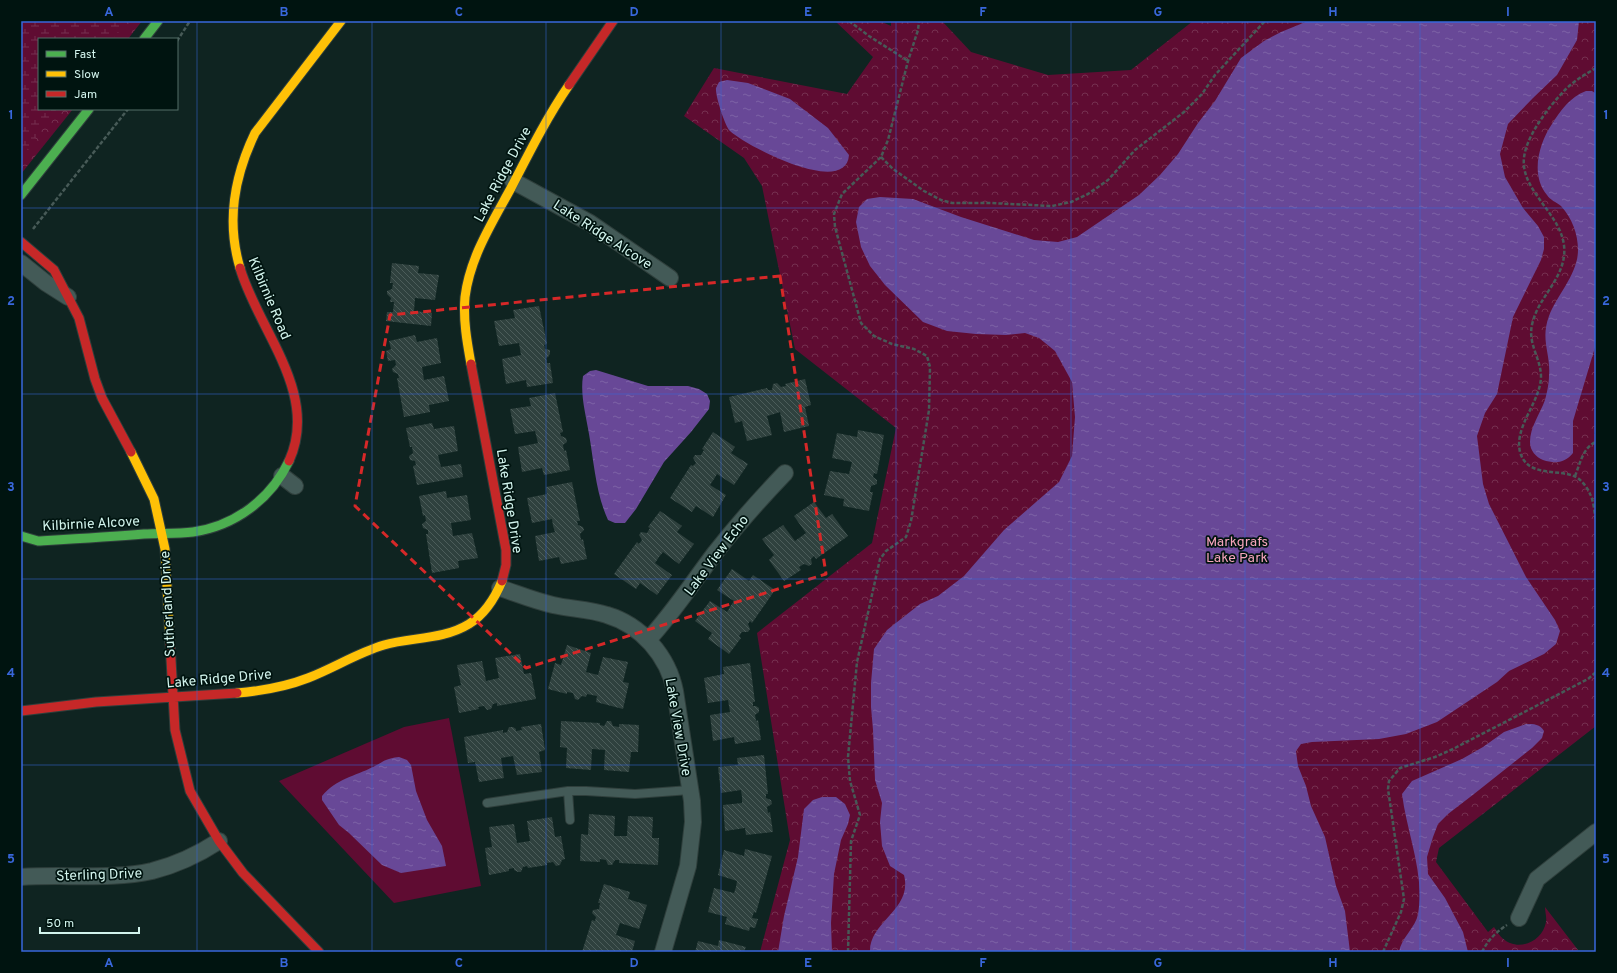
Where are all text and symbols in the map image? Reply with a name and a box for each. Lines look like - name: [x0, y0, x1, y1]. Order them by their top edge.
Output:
- text: A: [104, 5, 114, 21]
- text: B: [280, 5, 289, 21]
- text: C: [455, 5, 463, 21]
- text: D: [629, 5, 639, 21]
- text: E: [804, 5, 812, 21]
- text: F: [979, 5, 987, 21]
- text: G: [1154, 5, 1163, 21]
- text: H: [1328, 5, 1338, 21]
- text: I: [1506, 5, 1510, 21]
- legend: [38, 38, 178, 110]
- text: Fast: [74, 47, 96, 63]
- text: Slow: [74, 67, 100, 83]
- text: Jam: [74, 87, 97, 103]
- text: 1: [8, 108, 14, 124]
- text: 1: [1603, 108, 1609, 124]
- street label: Lake Ridge Drive: [471, 124, 536, 225]
- street label: Lake Ridge Alcove: [550, 197, 655, 274]
- street label: Kilbirnie Road: [244, 255, 294, 342]
- text: 2: [7, 294, 15, 310]
- text: 2: [1602, 294, 1610, 310]
- street label: Lake Ridge Drive: [492, 448, 525, 555]
- text: 3: [7, 480, 15, 496]
- text: 3: [1602, 480, 1610, 496]
- street label: Lake View Echo: [681, 512, 753, 600]
- street label: Kilbirnie Alcove: [42, 513, 140, 536]
- park label: Markgrafs Lake Park: [1206, 534, 1268, 567]
- street label: Sutherland Drive: [157, 551, 180, 657]
- text: 4: [7, 666, 15, 682]
- street label: Lake Ridge Drive: [166, 666, 272, 693]
- text: 4: [1602, 666, 1610, 682]
- street label: Lake View Drive: [661, 677, 694, 777]
- text: 5: [7, 852, 15, 868]
- text: 5: [1602, 852, 1610, 868]
- street label: Sterling Drive: [56, 866, 142, 885]
- scale bar: [40, 909, 139, 935]
- text: 50 m: [46, 916, 74, 932]
- text: A: [104, 956, 114, 972]
- text: B: [280, 956, 289, 972]
- text: C: [455, 956, 463, 972]
- text: D: [629, 956, 639, 972]
- text: E: [804, 956, 812, 972]
- text: F: [979, 956, 987, 972]
- text: G: [1154, 956, 1163, 972]
- text: H: [1328, 956, 1338, 972]
- text: I: [1506, 956, 1510, 972]

